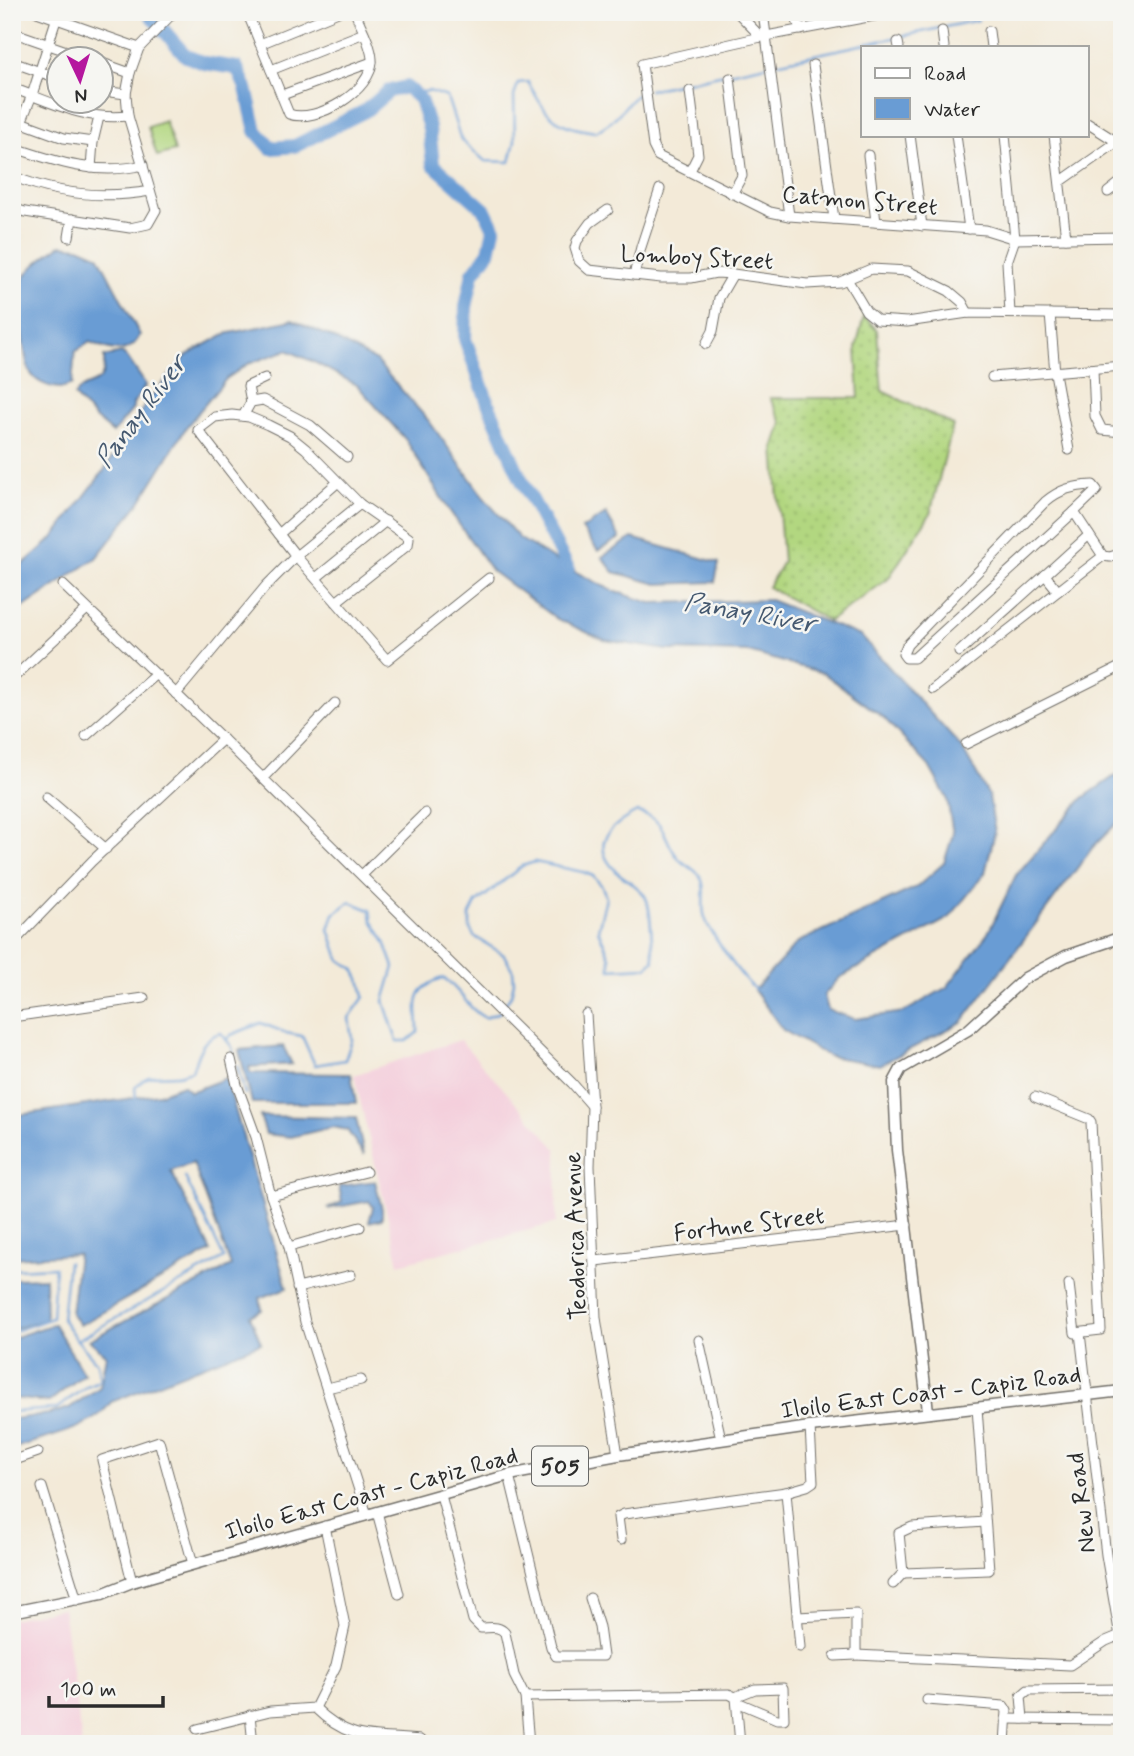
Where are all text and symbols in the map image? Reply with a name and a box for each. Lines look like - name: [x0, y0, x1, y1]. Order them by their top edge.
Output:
- north arrow: [46, 46, 116, 116]
- legend: [861, 46, 1088, 136]
- text: Road: [924, 60, 966, 88]
- text: N: [74, 83, 88, 108]
- text: Water: [924, 96, 980, 124]
- street label: Catmon Street: [781, 179, 939, 224]
- street label: Lomboy Street: [620, 239, 774, 278]
- water label: Panay River: [88, 346, 197, 475]
- water label: Panay River: [681, 586, 822, 643]
- street label: Teodorica Avenue: [558, 1151, 595, 1320]
- street label: Fortune Street: [672, 1201, 826, 1250]
- street label: Iloilo East Coast - Capiz Road: [779, 1360, 1083, 1427]
- street label: Iloilo East Coast - Capiz Road: [221, 1440, 521, 1549]
- road number: 505: [532, 1446, 588, 1485]
- street label: New Road: [1061, 1451, 1104, 1555]
- scale bar: [49, 1665, 163, 1709]
- text: 100 m: [60, 1676, 116, 1704]

